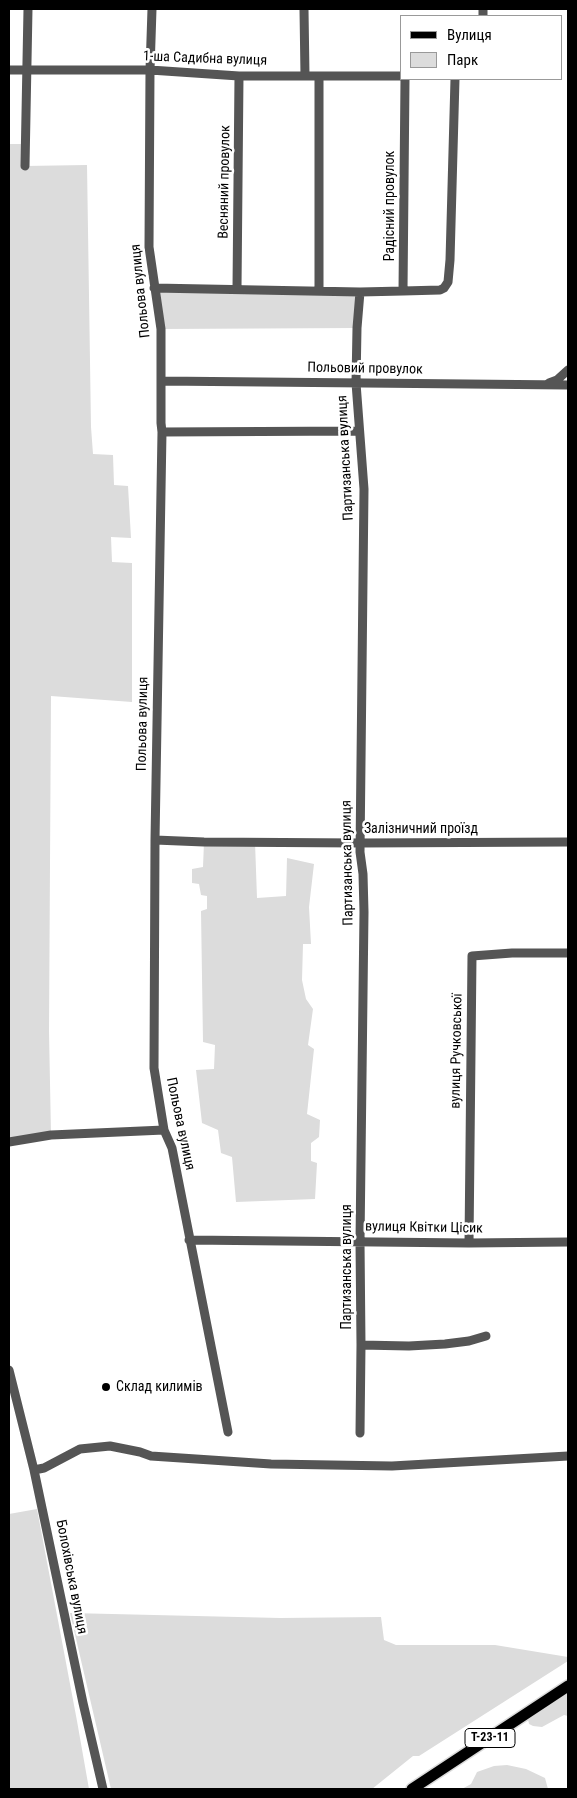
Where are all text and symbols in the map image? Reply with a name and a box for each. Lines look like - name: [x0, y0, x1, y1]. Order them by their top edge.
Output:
- legend: [400, 15, 562, 80]
- text: Вулиця: [447, 26, 492, 44]
- street label: 1-ша Садибна вулиця: [143, 48, 267, 70]
- text: Парк: [447, 51, 478, 69]
- street label: Весняний провулок: [216, 125, 234, 239]
- street label: Радісний провулок: [382, 151, 398, 261]
- street label: Польова вулиця: [128, 243, 154, 339]
- street label: Польовий провулок: [307, 360, 423, 378]
- street label: Партизанська вулиця: [334, 395, 358, 521]
- street label: Польова вулиця: [134, 677, 152, 771]
- street label: Партизанська вулиця: [339, 800, 357, 926]
- street label: Залізничний проїзд: [364, 821, 478, 837]
- street label: вулиця Ручковської: [448, 993, 466, 1109]
- street label: Польова вулиця: [162, 1076, 198, 1172]
- street label: Партизанська вулиця: [339, 1204, 355, 1330]
- street label: вулиця Квітки Цісик: [365, 1219, 483, 1237]
- place label: Склад килимів: [116, 1379, 203, 1395]
- marker: Склад килимів: [100, 1381, 112, 1393]
- street label: Болохівська вулиця: [52, 1519, 90, 1635]
- road number: Т-23-11: [465, 1729, 515, 1748]

